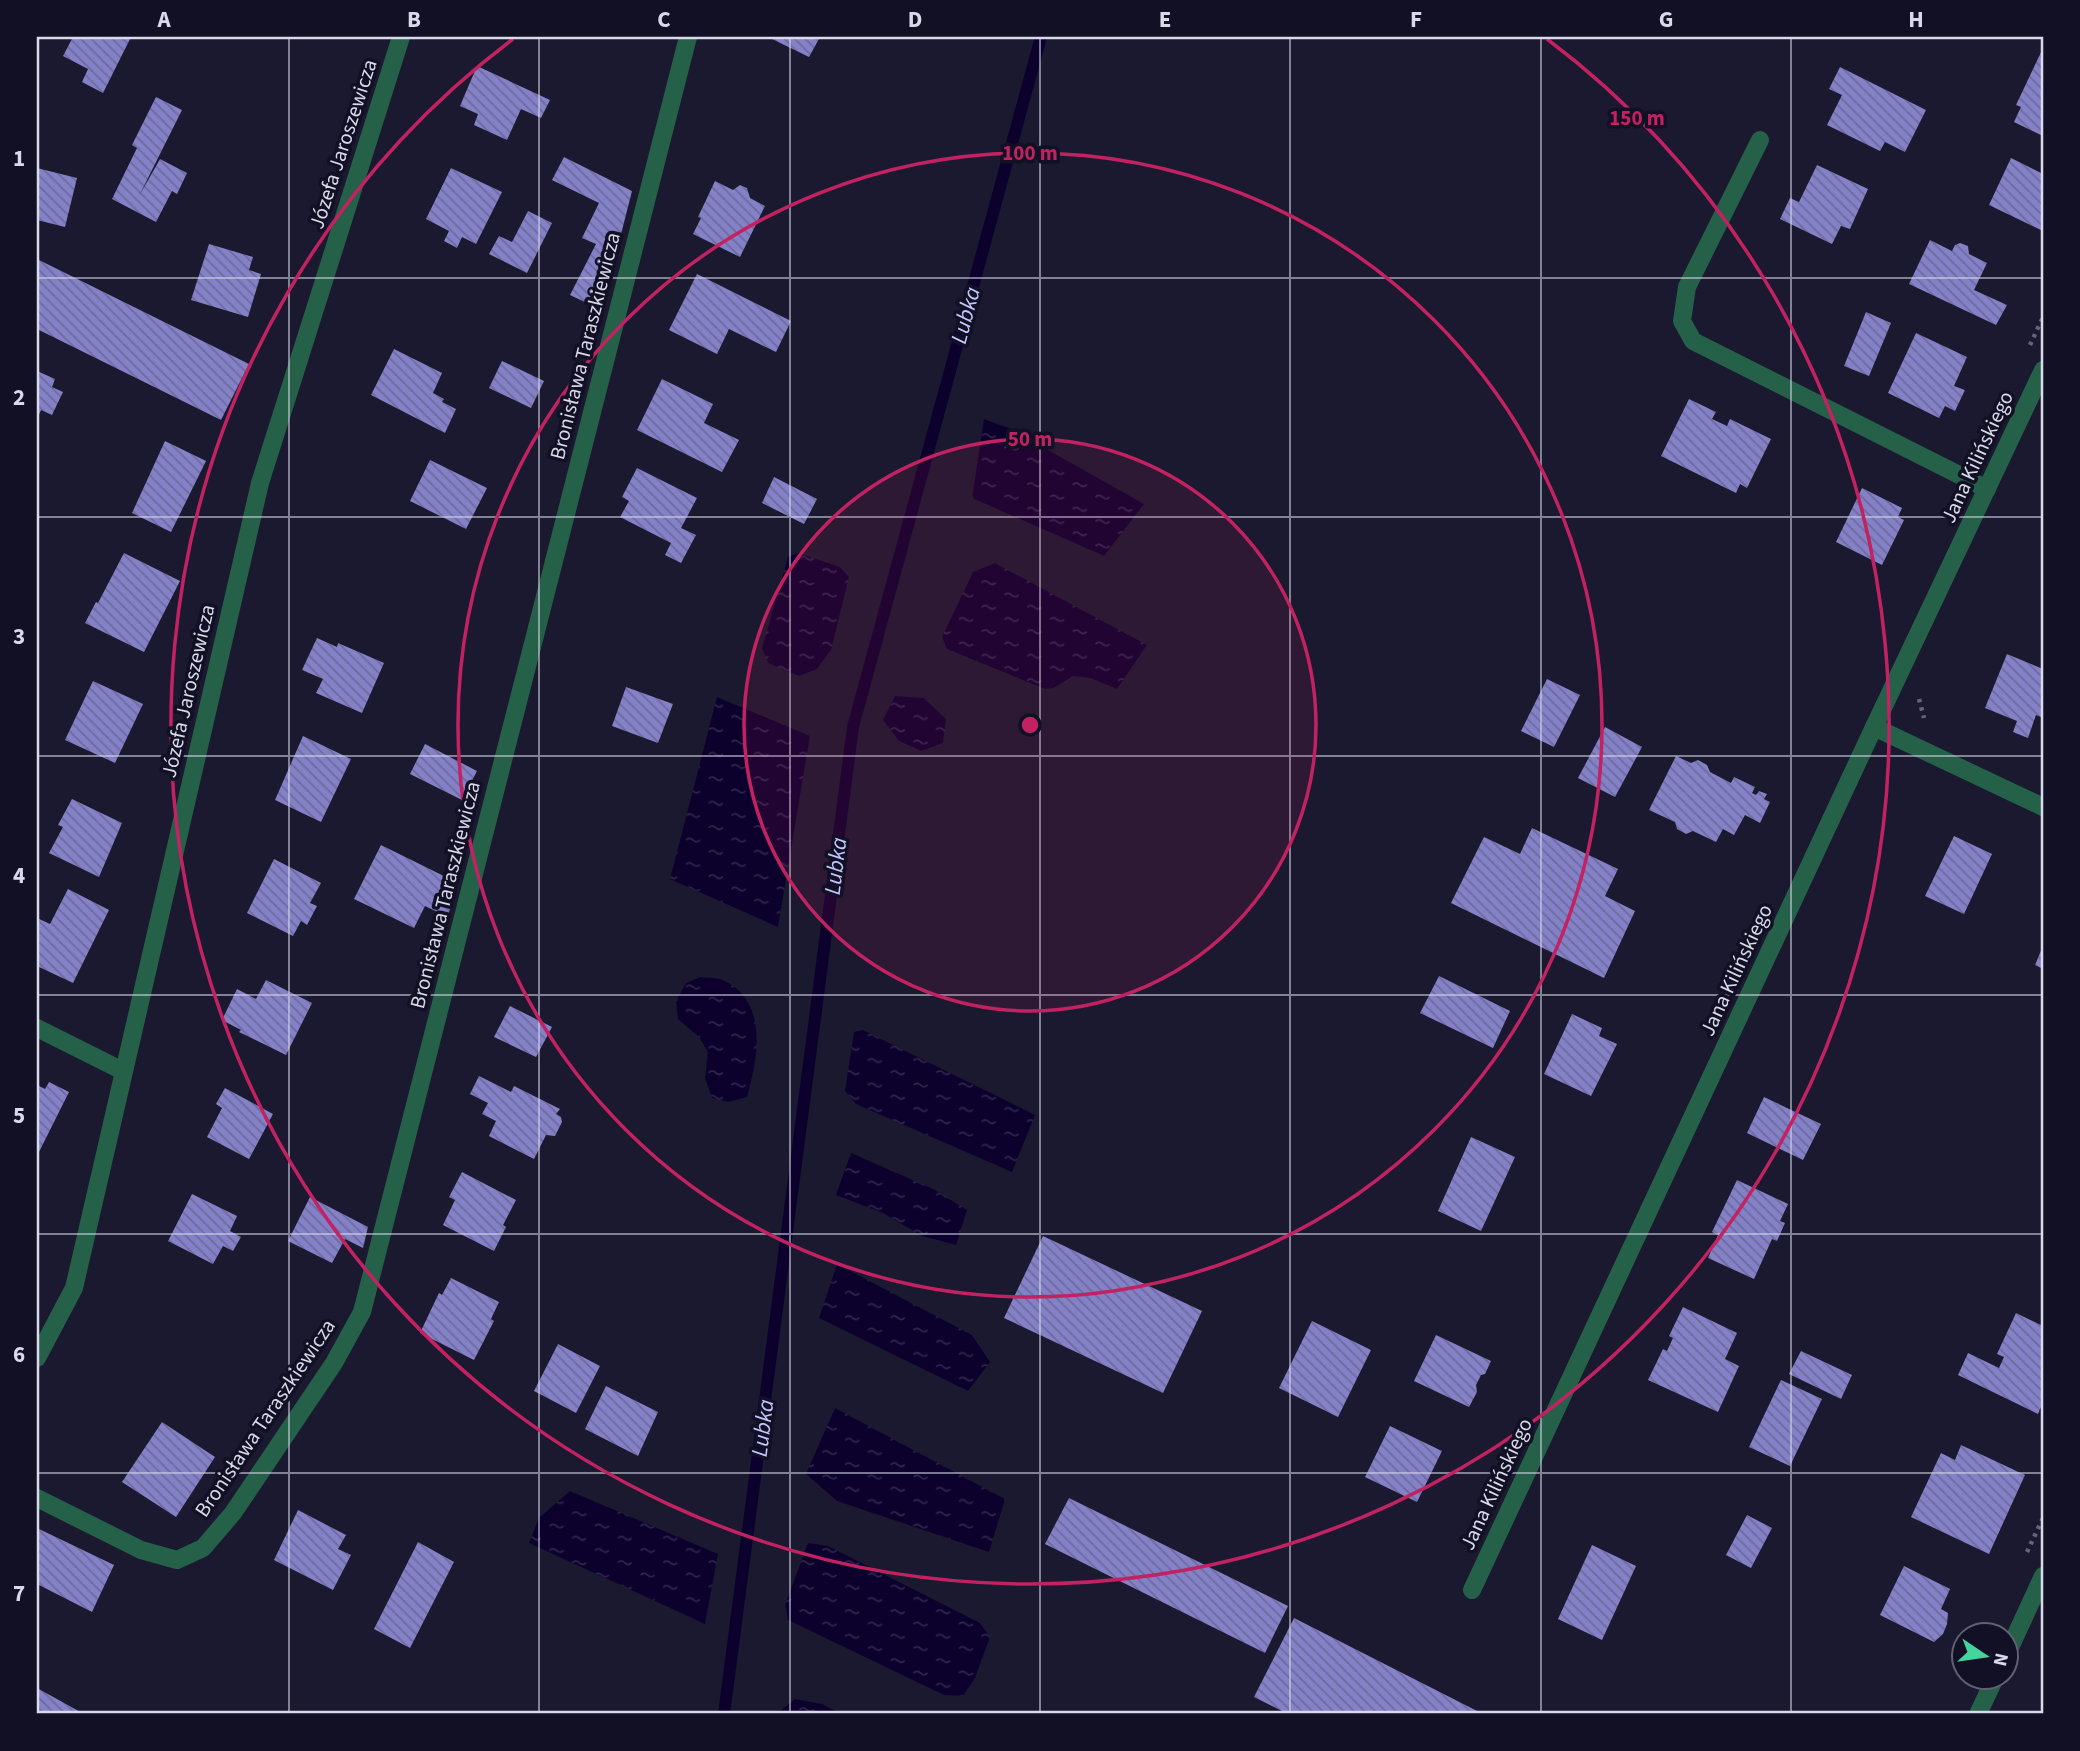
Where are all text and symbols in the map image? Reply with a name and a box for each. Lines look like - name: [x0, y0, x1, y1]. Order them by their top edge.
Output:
- text: A: [156, 3, 171, 36]
- text: B: [407, 3, 421, 36]
- text: C: [657, 3, 671, 36]
- text: D: [908, 3, 922, 36]
- text: E: [1159, 3, 1171, 36]
- text: F: [1410, 3, 1422, 36]
- text: G: [1659, 3, 1673, 36]
- text: H: [1908, 3, 1924, 36]
- street label: Józefa Jaroszewicza: [301, 55, 385, 233]
- text: 150 m: [1609, 103, 1665, 133]
- text: 100 m: [1002, 138, 1058, 168]
- text: 1: [13, 142, 25, 175]
- street label: Bronisława Taraszkiewicza: [542, 229, 628, 463]
- water label: Lubka: [942, 283, 989, 347]
- text: 2: [13, 381, 25, 414]
- street label: Jana Kilińskiego: [1933, 386, 2021, 528]
- text: 50 m: [1008, 424, 1052, 454]
- street label: Józefa Jaroszewicza: [153, 601, 223, 781]
- text: 3: [13, 620, 25, 653]
- centre of rings: [1018, 713, 1042, 737]
- street label: Bronisława Taraszkiewicza: [402, 778, 488, 1012]
- water label: Lubka: [816, 835, 855, 897]
- text: 4: [13, 859, 25, 892]
- street label: Jana Kilińskiego: [1692, 899, 1780, 1041]
- text: 5: [13, 1099, 25, 1132]
- street label: Bronisława Taraszkiewicza: [187, 1313, 343, 1523]
- text: 6: [13, 1338, 25, 1371]
- water label: Lubka: [743, 1397, 782, 1459]
- street label: Jana Kilińskiego: [1452, 1413, 1540, 1555]
- text: 7: [13, 1577, 25, 1610]
- north arrow: [1951, 1622, 2021, 1692]
- text: N: [1986, 1650, 2015, 1669]

